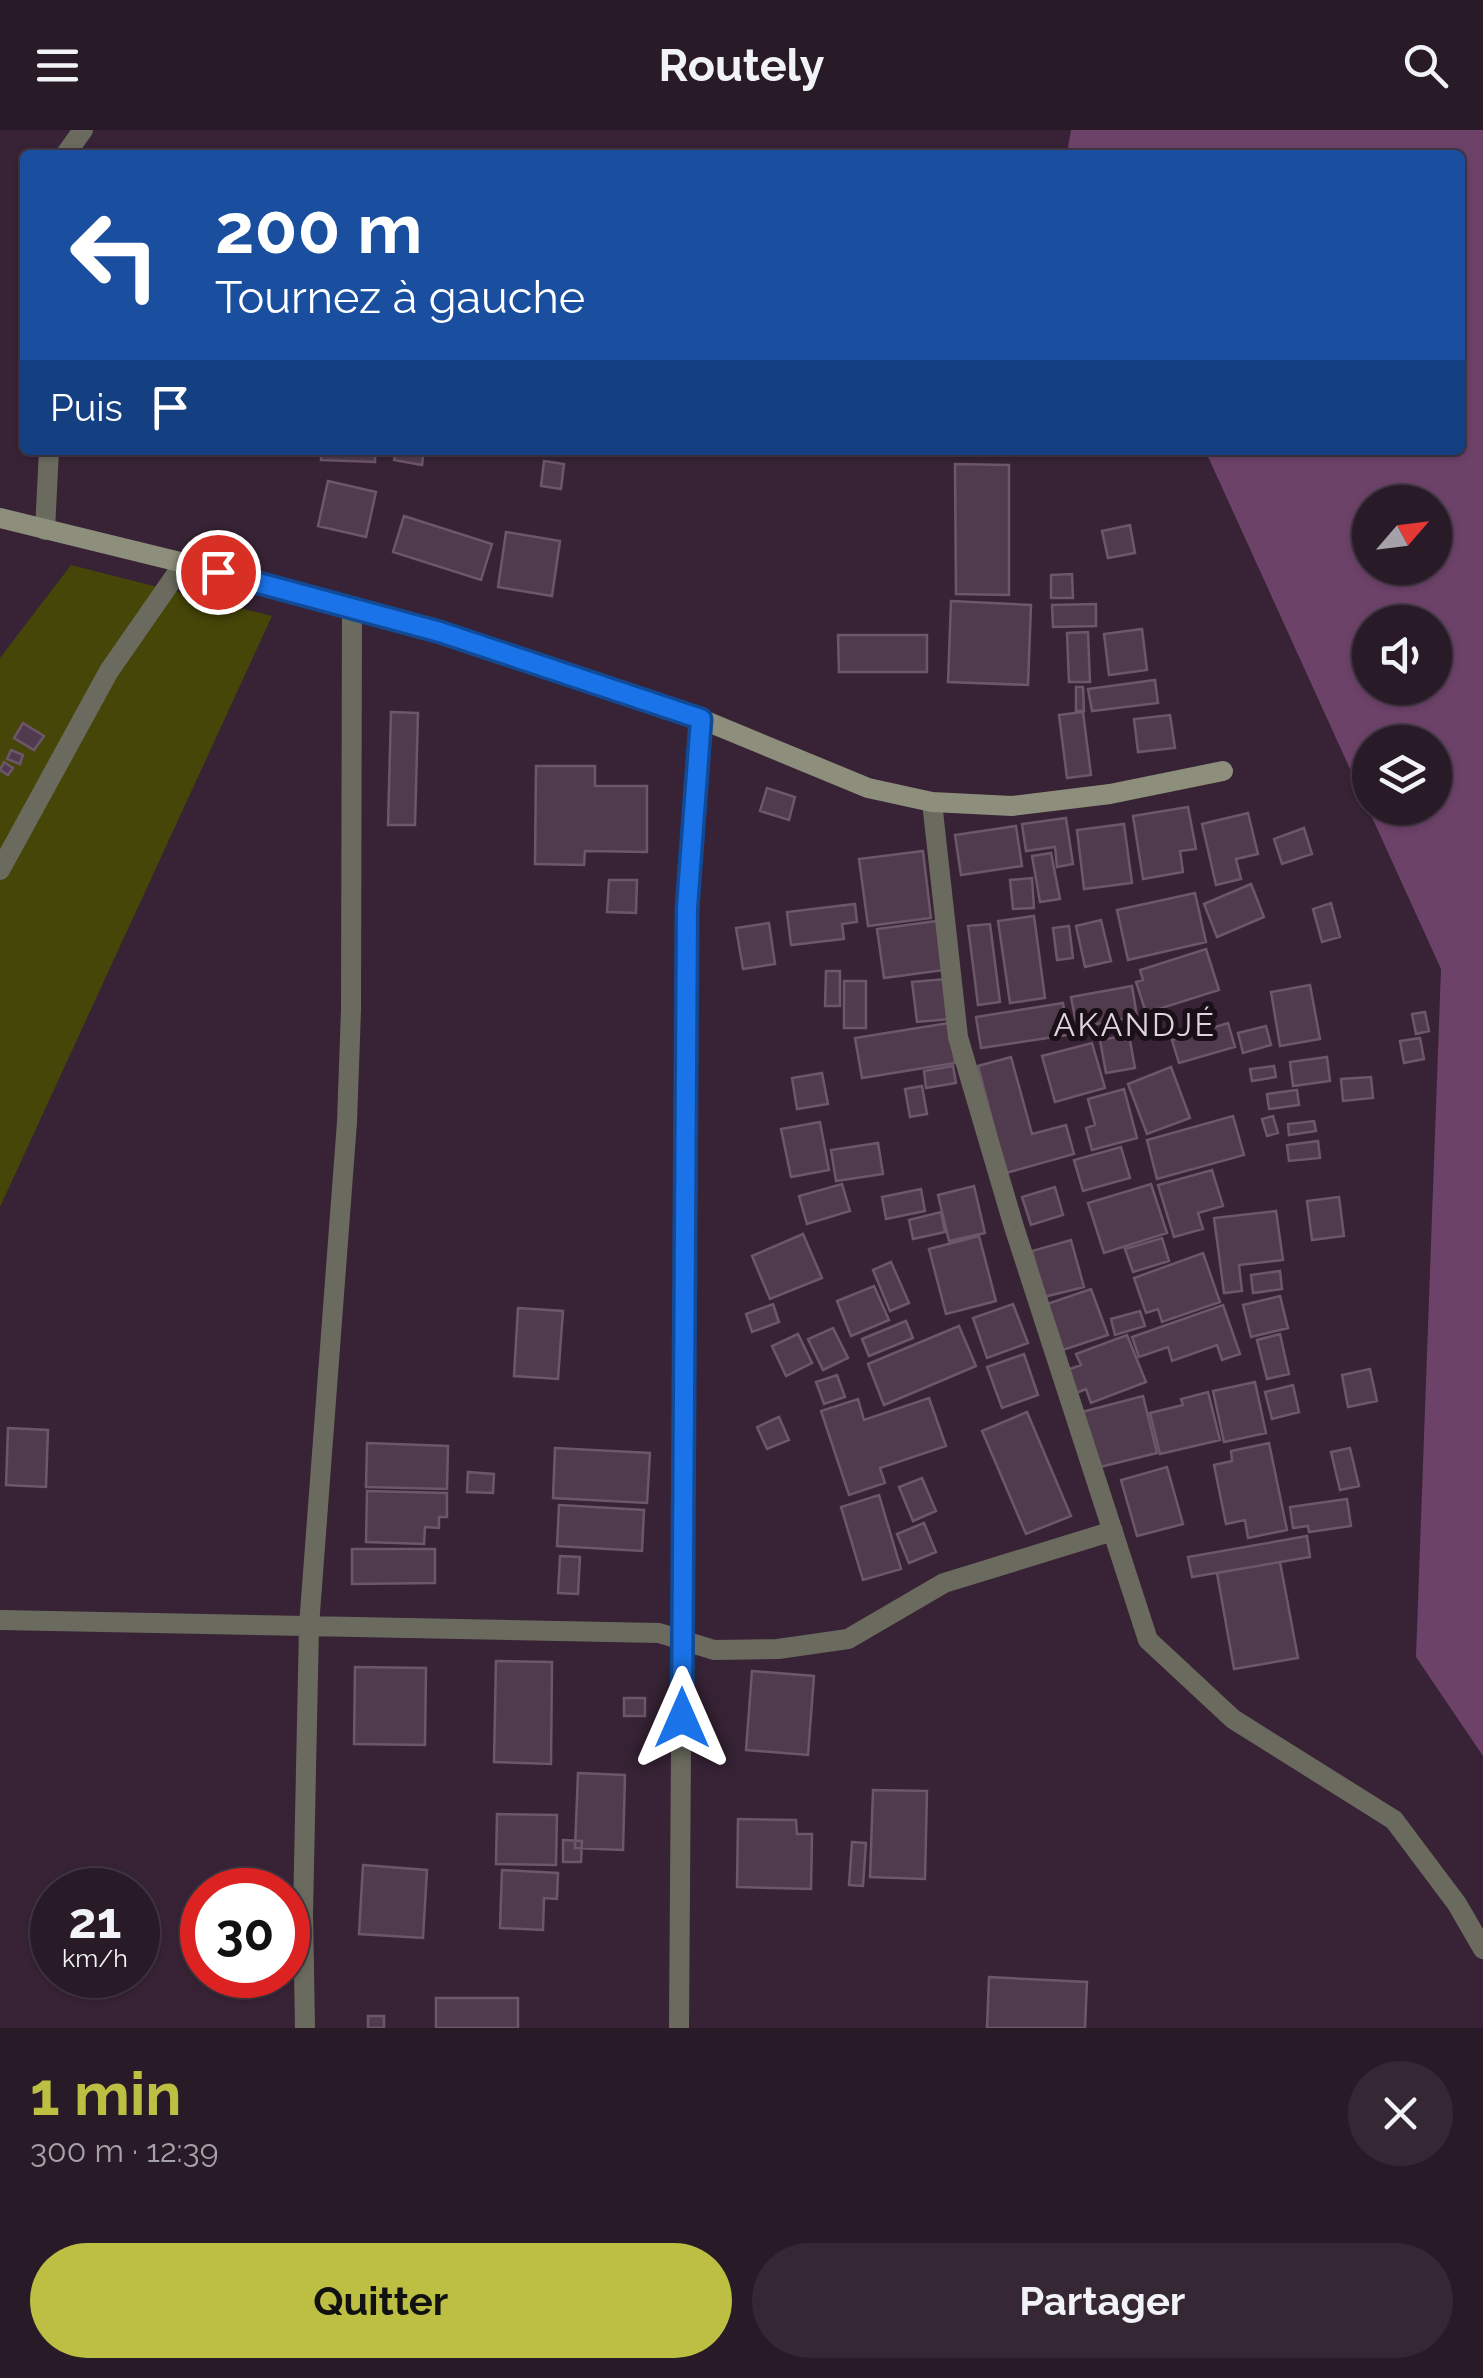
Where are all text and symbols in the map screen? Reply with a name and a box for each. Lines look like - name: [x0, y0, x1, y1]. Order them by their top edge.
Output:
- icon: menu: [30, 38, 85, 93]
- icon: search: [1398, 38, 1453, 93]
- text: Routely: [659, 39, 824, 92]
- text: 200 m: [215, 187, 422, 269]
- icon: left: [50, 190, 180, 320]
- text: Tournez à gauche: [215, 271, 585, 324]
- icon: arrive: [143, 380, 198, 435]
- text: Puis: [50, 385, 123, 430]
- north arrow: [1352, 485, 1452, 585]
- map controls: [1352, 485, 1452, 825]
- pin: [176, 530, 261, 615]
- icon: arrive: [191, 545, 246, 600]
- button: sound: [1352, 605, 1452, 705]
- button: layers: [1352, 725, 1452, 825]
- district label: AKANDJÉ: [1053, 1006, 1217, 1043]
- position arrow: [630, 1666, 734, 1770]
- speed limit sign: 30: [180, 1868, 310, 1998]
- text: 21: [69, 1891, 121, 1950]
- text: km/h: [62, 1943, 128, 1973]
- text: 1 min: [30, 2059, 181, 2129]
- button: close: [1348, 2061, 1453, 2166]
- text: 300 m · 12:39: [30, 2132, 218, 2169]
- button: Quitter: [30, 2243, 732, 2358]
- button: Partager: [752, 2243, 1453, 2358]

